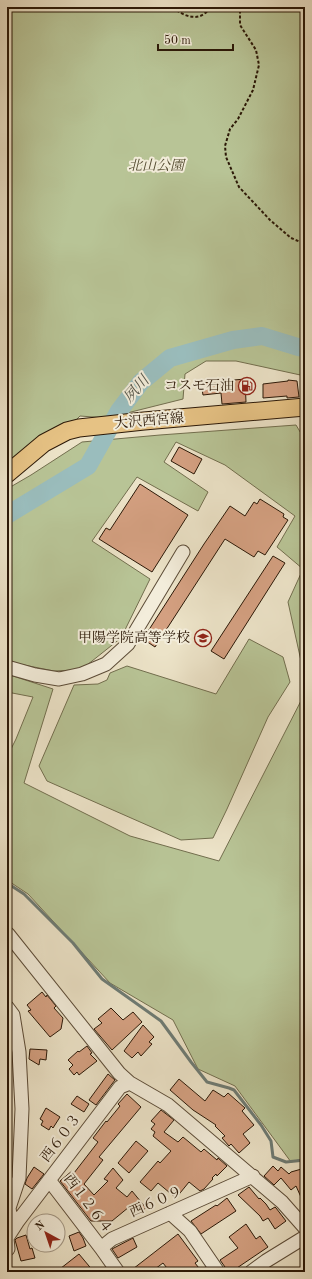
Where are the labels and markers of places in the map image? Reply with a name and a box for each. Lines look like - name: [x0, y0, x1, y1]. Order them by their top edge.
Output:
- fuel station icon: コスモ石油: [237, 376, 257, 396]
- place label: コスモ石油: [164, 378, 234, 393]
- school or university icon: 甲陽学院高等学校: [193, 628, 213, 648]
- place label: 甲陽学院高等学校: [78, 630, 190, 645]

